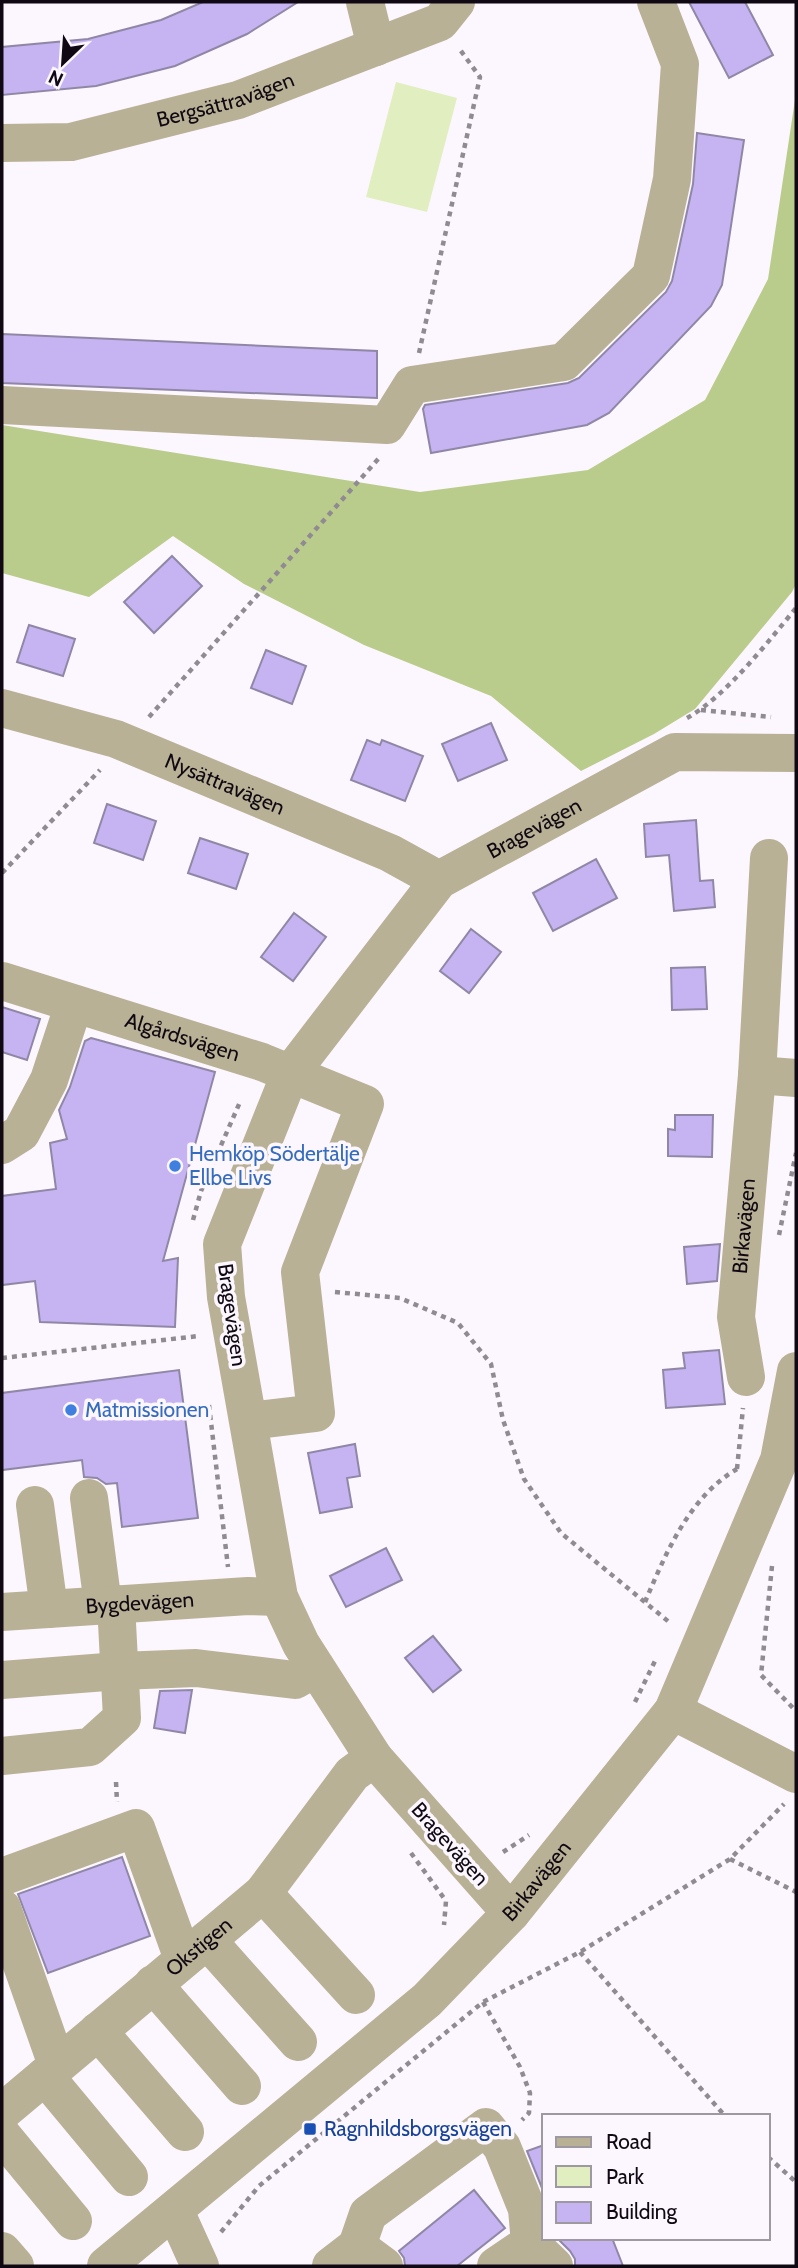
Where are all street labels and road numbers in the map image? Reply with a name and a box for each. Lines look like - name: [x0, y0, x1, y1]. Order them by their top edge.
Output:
- street label: Bergsättravägen: [154, 67, 297, 132]
- street label: Nysättravägen: [161, 748, 289, 820]
- street label: Bragevägen: [483, 792, 585, 864]
- street label: Algårdsvägen: [122, 1007, 243, 1066]
- street label: Birkavägen: [727, 1177, 760, 1275]
- street label: Bragevägen: [213, 1262, 252, 1368]
- street label: Bygdevägen: [85, 1587, 195, 1619]
- street label: Bragevägen: [407, 1797, 494, 1890]
- street label: Birkavägen: [497, 1835, 576, 1926]
- street label: Okstigen: [160, 1912, 237, 1981]

